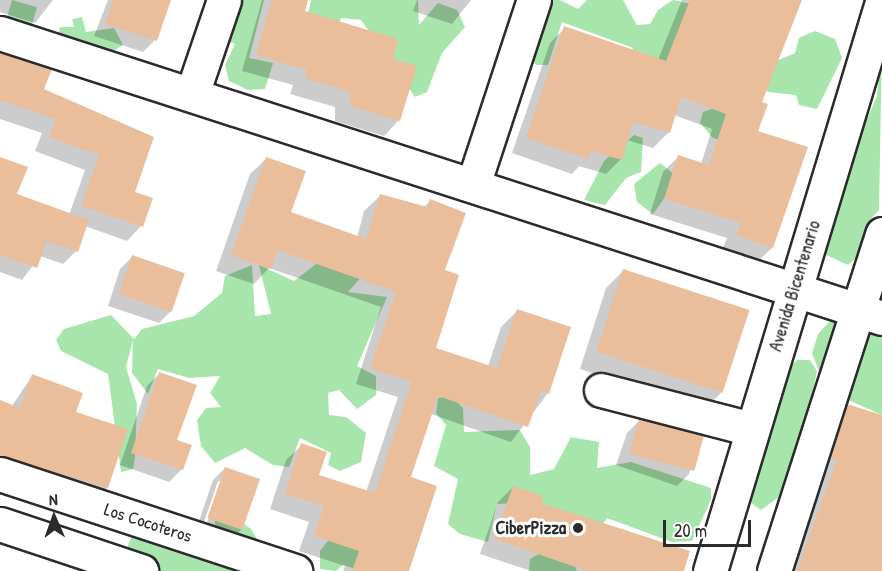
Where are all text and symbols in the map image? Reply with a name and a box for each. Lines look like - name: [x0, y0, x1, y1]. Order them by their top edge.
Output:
- street label: Avenida Bicentenario: [765, 218, 825, 354]
- north arrow: [24, 487, 84, 547]
- text: N: [49, 488, 58, 510]
- street label: Los Cocoteros: [101, 499, 195, 547]
- scale bar: [666, 508, 754, 546]
- place label: CiberPizza: [495, 517, 566, 539]
- text: 20 m: [674, 518, 707, 543]
- marker: CiberPizza: [571, 521, 585, 535]

